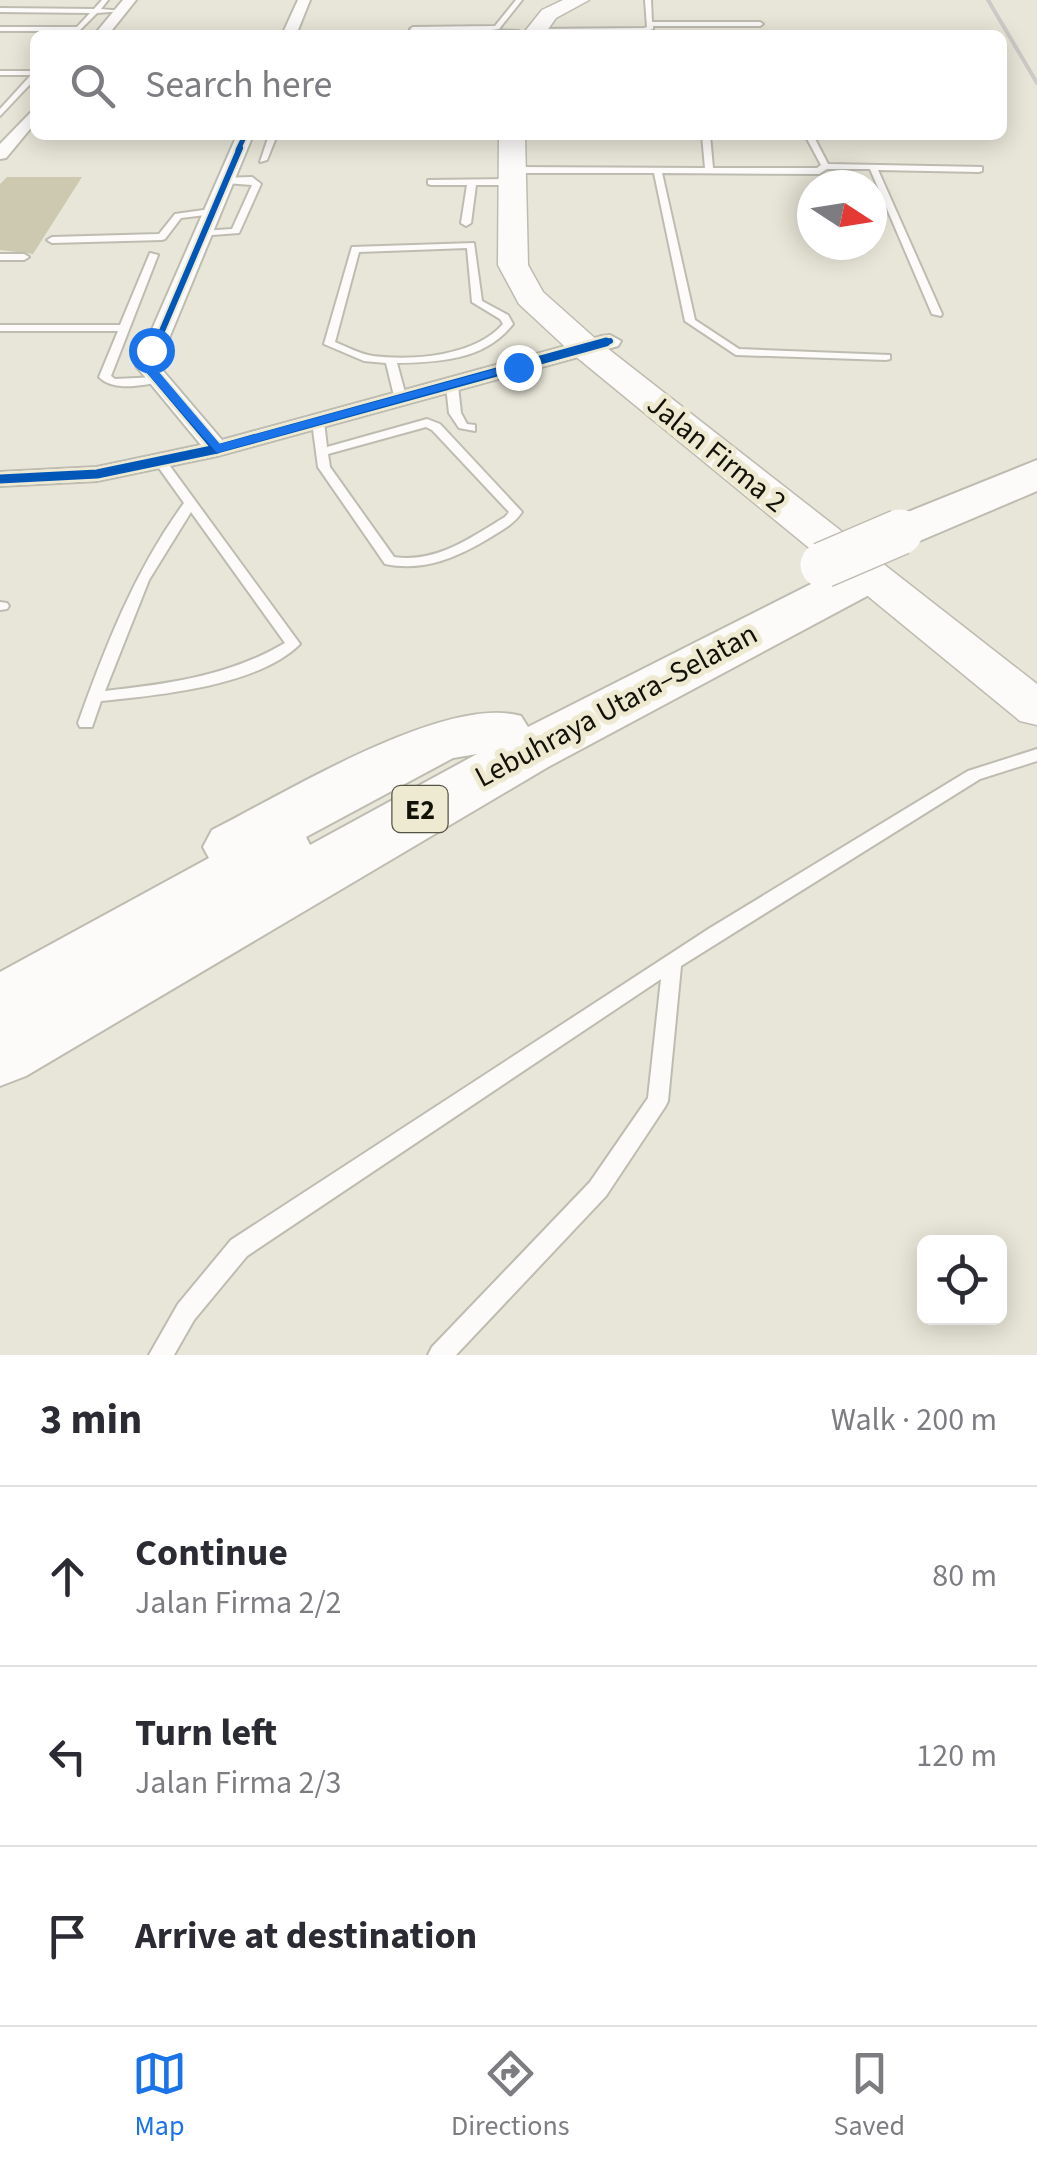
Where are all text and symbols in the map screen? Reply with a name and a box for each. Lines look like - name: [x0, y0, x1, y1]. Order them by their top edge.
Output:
- search box: [30, 30, 1007, 140]
- icon: search: [65, 58, 120, 113]
- text: Search here: [145, 58, 332, 112]
- north arrow: [797, 170, 887, 260]
- route start: [129, 328, 175, 374]
- route end: [496, 345, 542, 391]
- street label: Jalan Firma 2: [638, 384, 796, 523]
- street label: Lebuhraya Utara–Selatan: [467, 613, 765, 798]
- road number: E2: [392, 786, 448, 832]
- map controls: [917, 1235, 1007, 1325]
- button: locate: [917, 1235, 1007, 1325]
- text: 3 min: [40, 1390, 142, 1450]
- text: Walk · 200 m: [831, 1397, 997, 1443]
- text: Continue: [135, 1526, 288, 1580]
- icon: ahead: [40, 1549, 95, 1604]
- text: 80 m: [932, 1553, 997, 1599]
- text: Jalan Firma 2/2: [135, 1580, 342, 1626]
- text: Turn left: [135, 1706, 277, 1760]
- icon: left: [40, 1729, 95, 1784]
- text: 120 m: [916, 1733, 997, 1779]
- text: Jalan Firma 2/3: [135, 1760, 342, 1806]
- icon: arrive: [40, 1909, 95, 1964]
- text: Arrive at destination: [135, 1909, 477, 1963]
- tab: Map: [132, 2046, 187, 2146]
- tab: Directions: [451, 2046, 570, 2146]
- tab: Saved: [834, 2046, 905, 2146]

